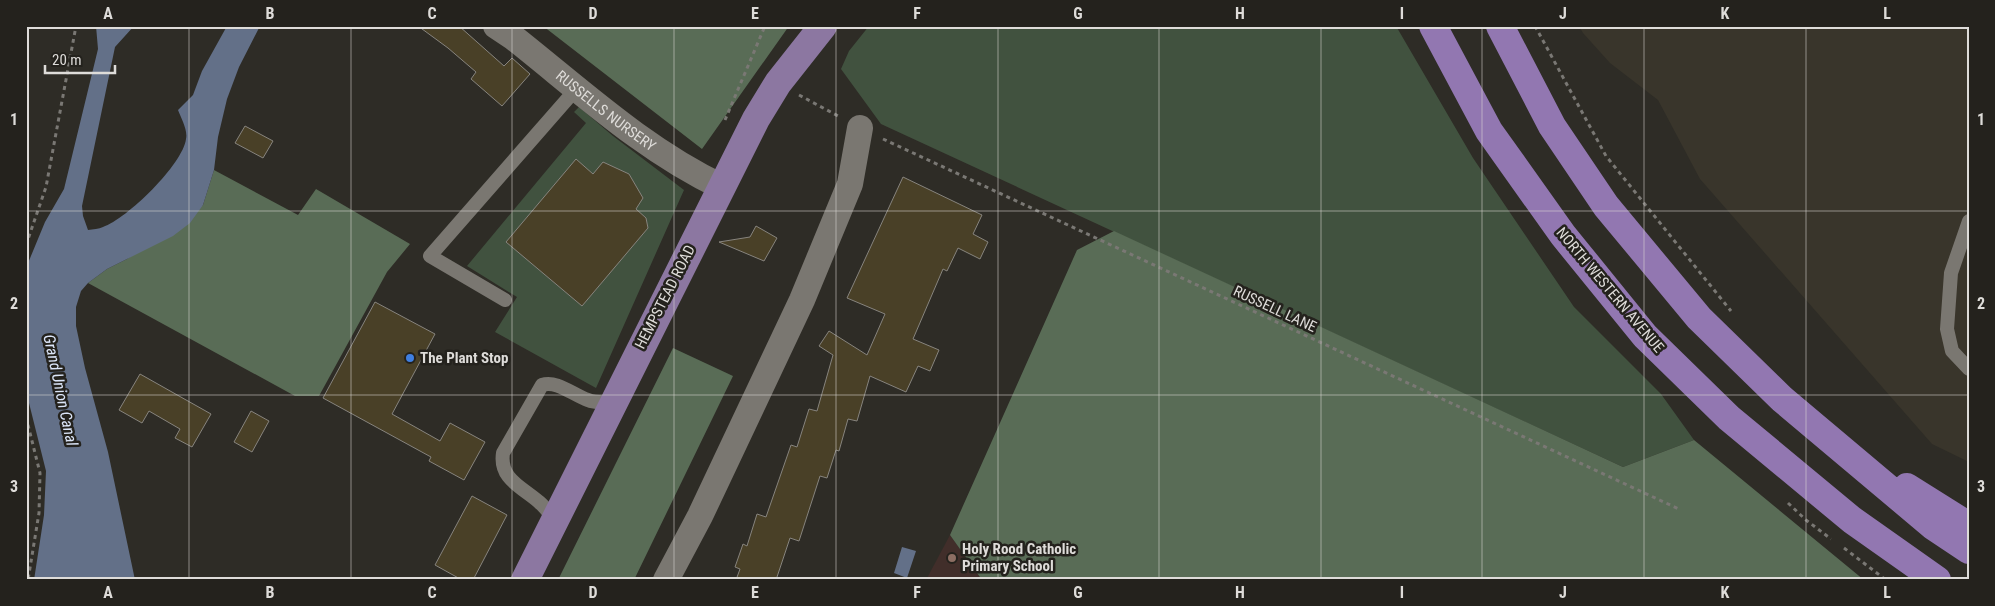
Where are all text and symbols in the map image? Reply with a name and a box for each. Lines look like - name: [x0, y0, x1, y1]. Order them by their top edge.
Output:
- text: A: [103, 4, 113, 23]
- text: B: [266, 4, 275, 23]
- text: C: [427, 4, 437, 23]
- text: D: [588, 4, 598, 23]
- text: E: [751, 4, 759, 23]
- text: F: [913, 4, 921, 23]
- text: G: [1073, 4, 1083, 23]
- text: H: [1235, 4, 1245, 23]
- text: I: [1400, 4, 1404, 23]
- text: J: [1559, 4, 1567, 23]
- text: K: [1721, 4, 1730, 23]
- text: L: [1883, 4, 1891, 23]
- scale bar: [45, 42, 115, 74]
- text: 20 m: [52, 51, 82, 69]
- street label: RUSSELLS NURSERY: [552, 67, 659, 155]
- text: 1: [10, 110, 18, 129]
- text: 1: [1977, 110, 1985, 129]
- street label: NORTH WESTERN AVENUE: [1552, 224, 1668, 356]
- street label: HEMPSTEAD ROAD: [631, 242, 699, 352]
- street label: RUSSELL LANE: [1231, 282, 1319, 336]
- text: 2: [10, 294, 18, 313]
- text: 2: [1977, 294, 1985, 313]
- water label: Grand Union Canal: [39, 333, 82, 448]
- place label: The Plant Stop: [420, 349, 508, 367]
- marker: The Plant Stop: [404, 352, 416, 364]
- text: 3: [10, 477, 18, 496]
- text: 3: [1977, 477, 1985, 496]
- place label: Holy Rood Catholic Primary School: [962, 540, 1076, 575]
- marker: Holy Rood Catholic Primary School: [946, 552, 958, 564]
- text: A: [103, 583, 113, 602]
- text: B: [266, 583, 275, 602]
- text: C: [427, 583, 437, 602]
- text: D: [588, 583, 598, 602]
- text: E: [751, 583, 759, 602]
- text: F: [913, 583, 921, 602]
- text: G: [1073, 583, 1083, 602]
- text: H: [1235, 583, 1245, 602]
- text: I: [1400, 583, 1404, 602]
- text: J: [1559, 583, 1567, 602]
- text: K: [1721, 583, 1730, 602]
- text: L: [1883, 583, 1891, 602]

